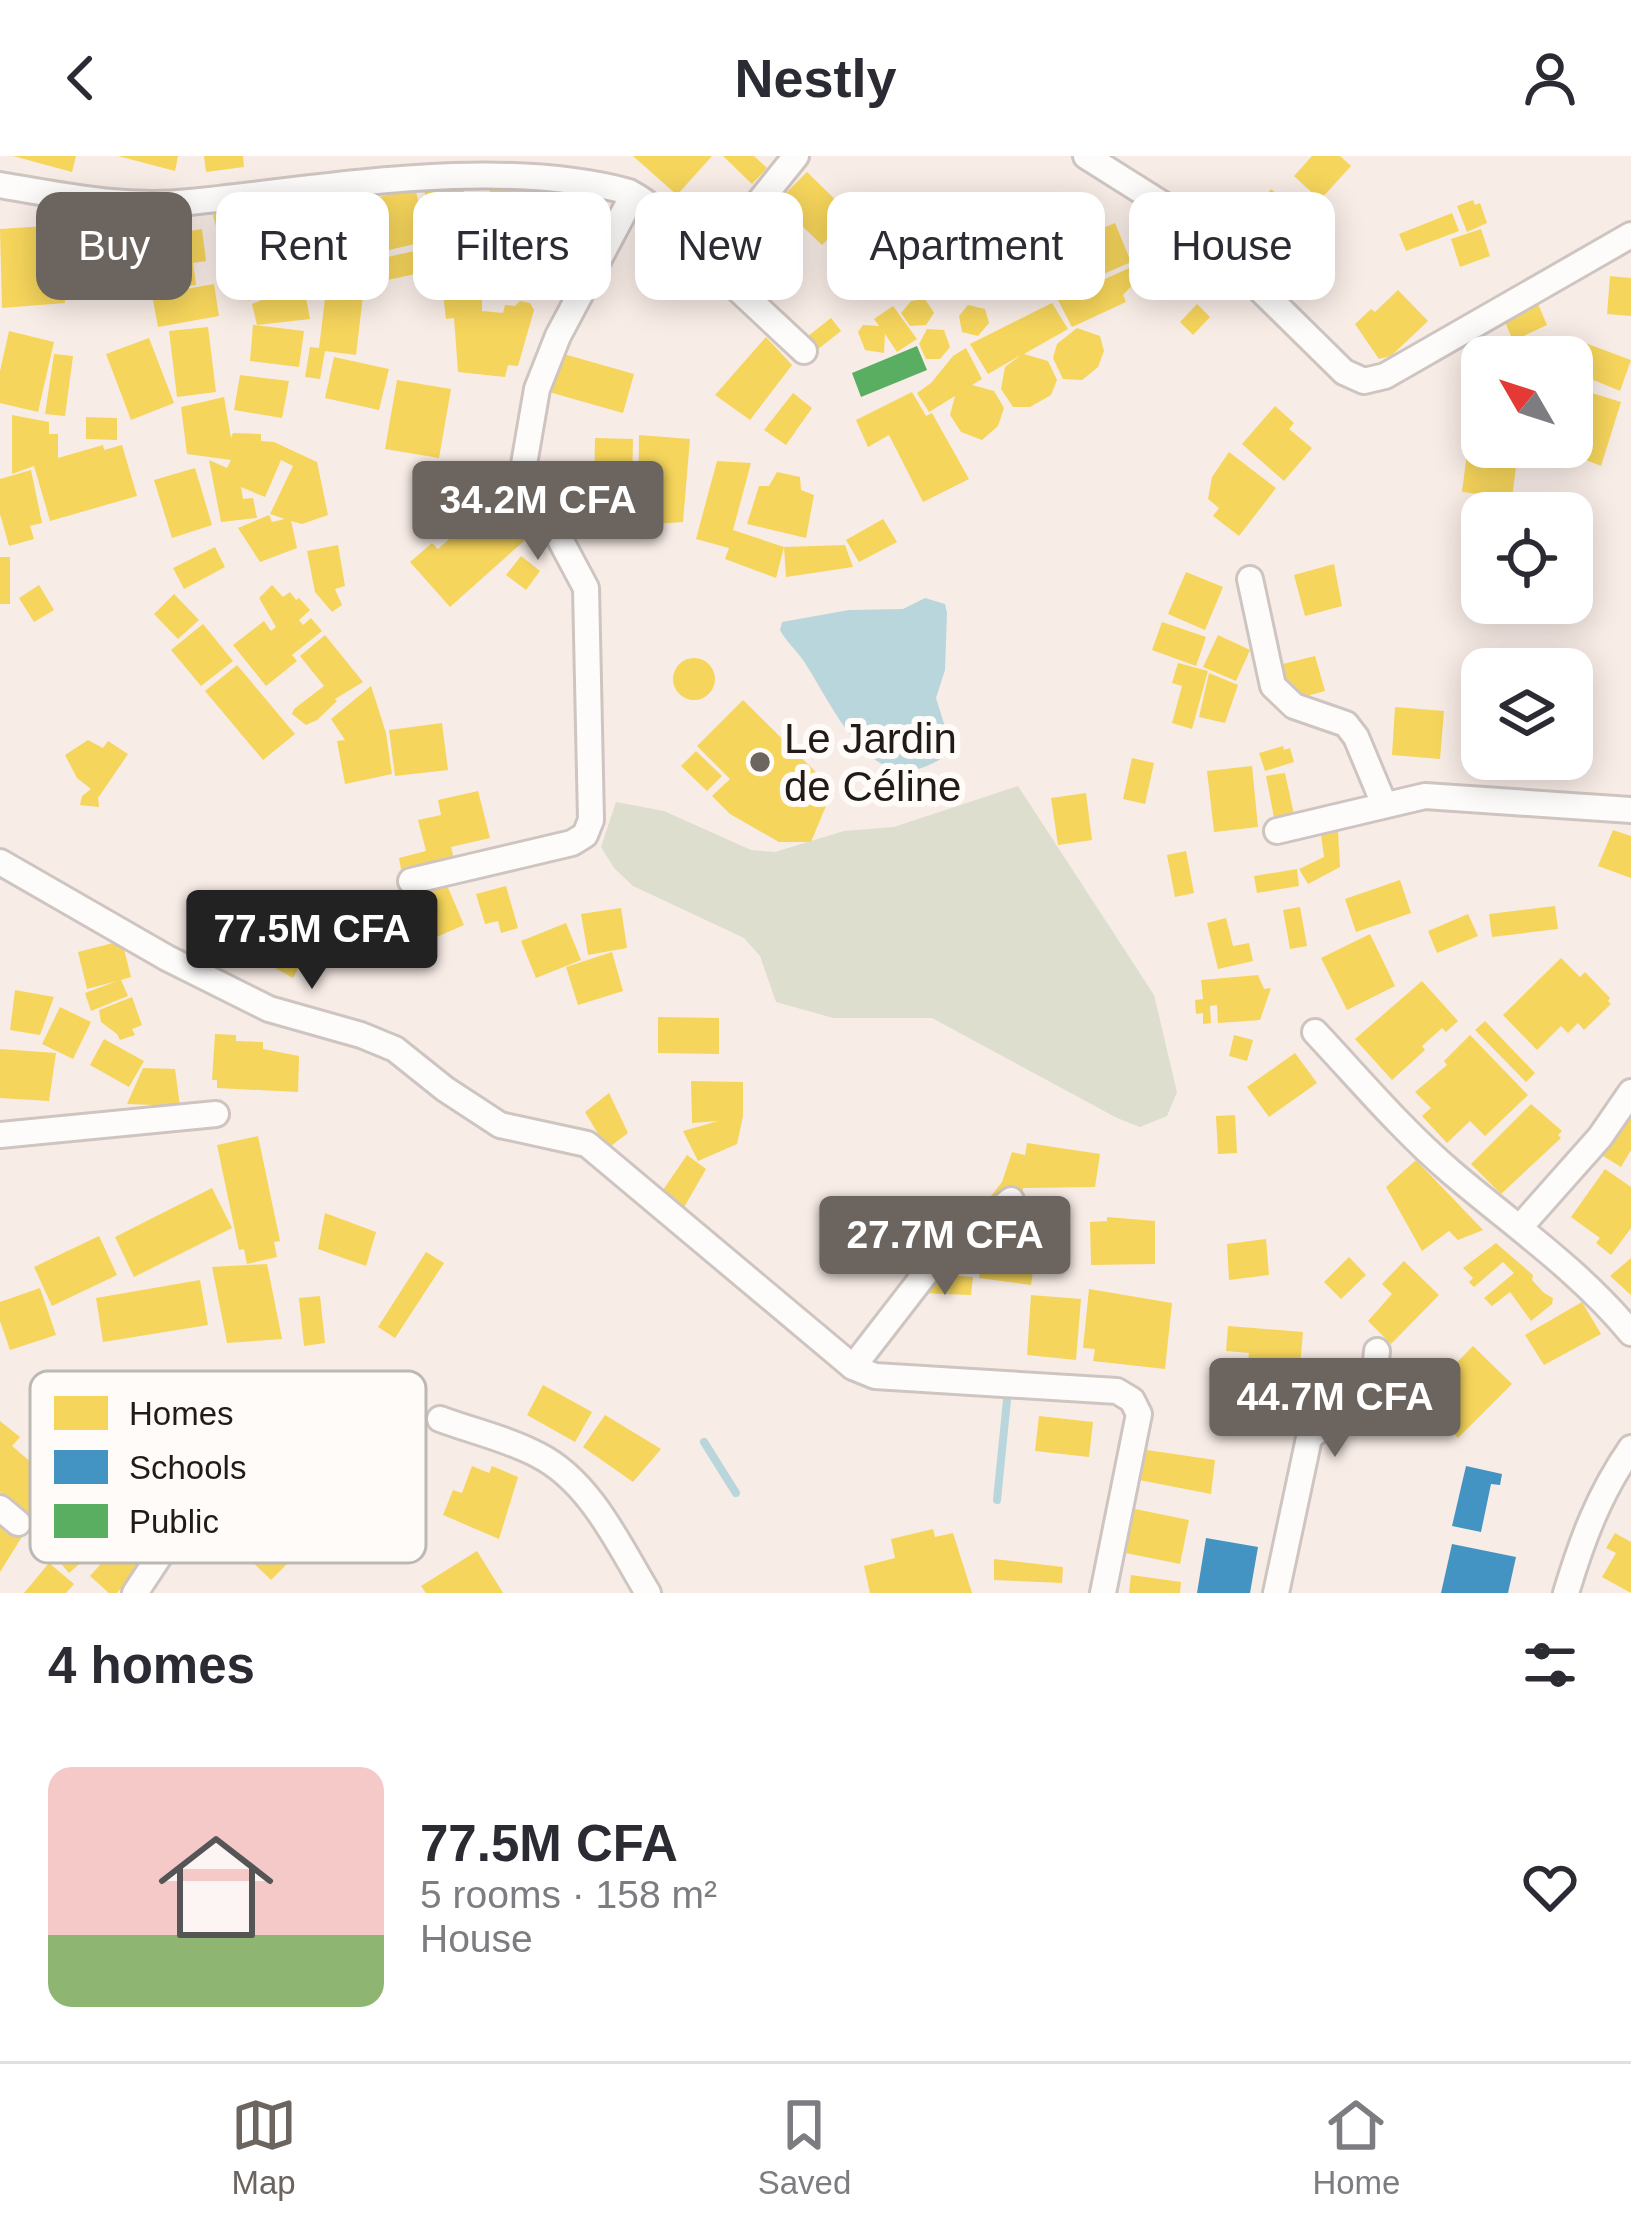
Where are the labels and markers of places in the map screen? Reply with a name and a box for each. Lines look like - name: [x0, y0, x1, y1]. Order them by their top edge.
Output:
- pin: 34.2M CFA: [401, 461, 675, 563]
- place label: Le Jardin de Céline: [784, 715, 961, 810]
- marker: Le Jardin de Céline: [747, 749, 773, 775]
- pin: 77.5M CFA: [175, 890, 449, 992]
- pin: 27.7M CFA: [808, 1196, 1082, 1298]
- pin: 44.7M CFA: [1198, 1358, 1472, 1460]

